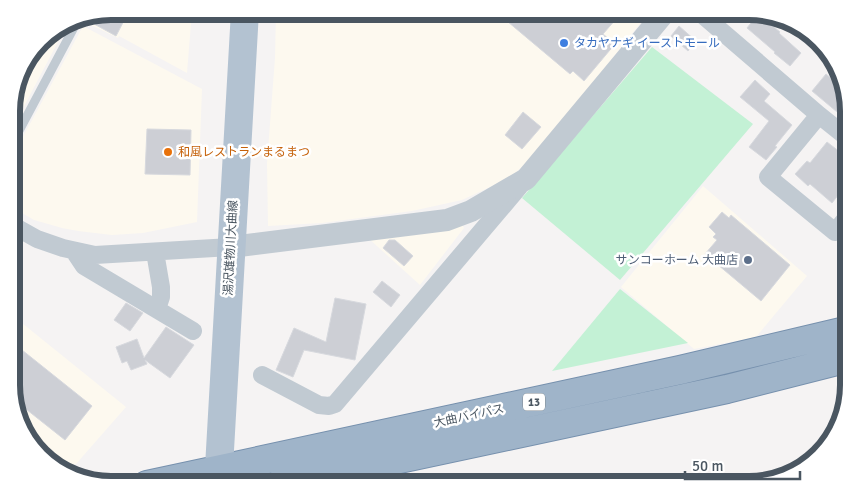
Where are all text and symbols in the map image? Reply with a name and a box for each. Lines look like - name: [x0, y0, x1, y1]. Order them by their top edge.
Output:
- place label: タカヤナギ イーストモール: [574, 36, 720, 51]
- marker: タカヤナギ イーストモール: [558, 37, 570, 49]
- place label: 和風レストランまるまつ: [178, 145, 310, 160]
- marker: 和風レストランまるまつ: [162, 146, 174, 158]
- street label: 湯沢雄物川大曲線: [221, 200, 241, 296]
- place label: サンコーホーム 大曲店: [616, 253, 738, 268]
- marker: サンコーホーム 大曲店: [742, 254, 754, 266]
- road number: 13: [523, 394, 545, 411]
- street label: 大曲バイパス: [432, 401, 506, 431]
- scale bar: [685, 448, 800, 480]
- text: 50 m: [692, 457, 723, 475]

